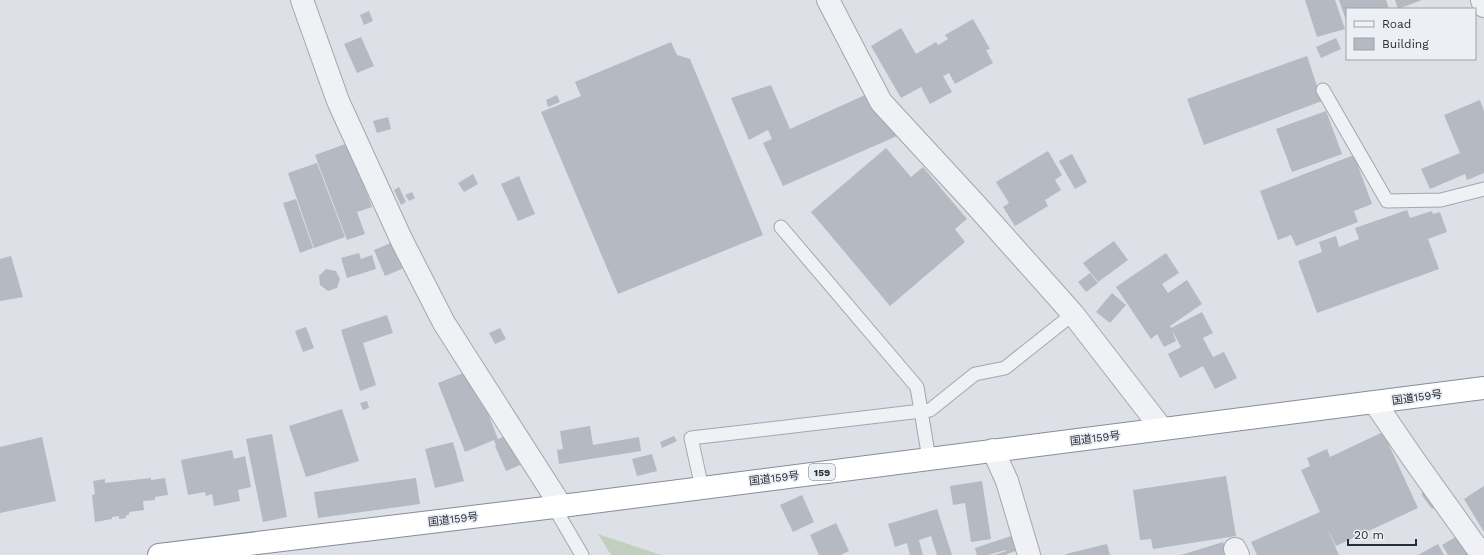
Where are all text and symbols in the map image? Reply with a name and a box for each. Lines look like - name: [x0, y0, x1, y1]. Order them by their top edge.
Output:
- legend: [1346, 8, 1476, 60]
- text: Road: [1382, 17, 1411, 31]
- text: Building: [1382, 37, 1429, 51]
- street label: 国道159号: [1391, 388, 1443, 407]
- street label: 国道159号: [1069, 429, 1121, 448]
- road number: 159: [809, 464, 835, 480]
- street label: 国道159号: [748, 469, 800, 488]
- street label: 国道159号: [427, 510, 479, 529]
- scale bar: [1348, 521, 1416, 547]
- text: 20 m: [1354, 528, 1384, 542]

